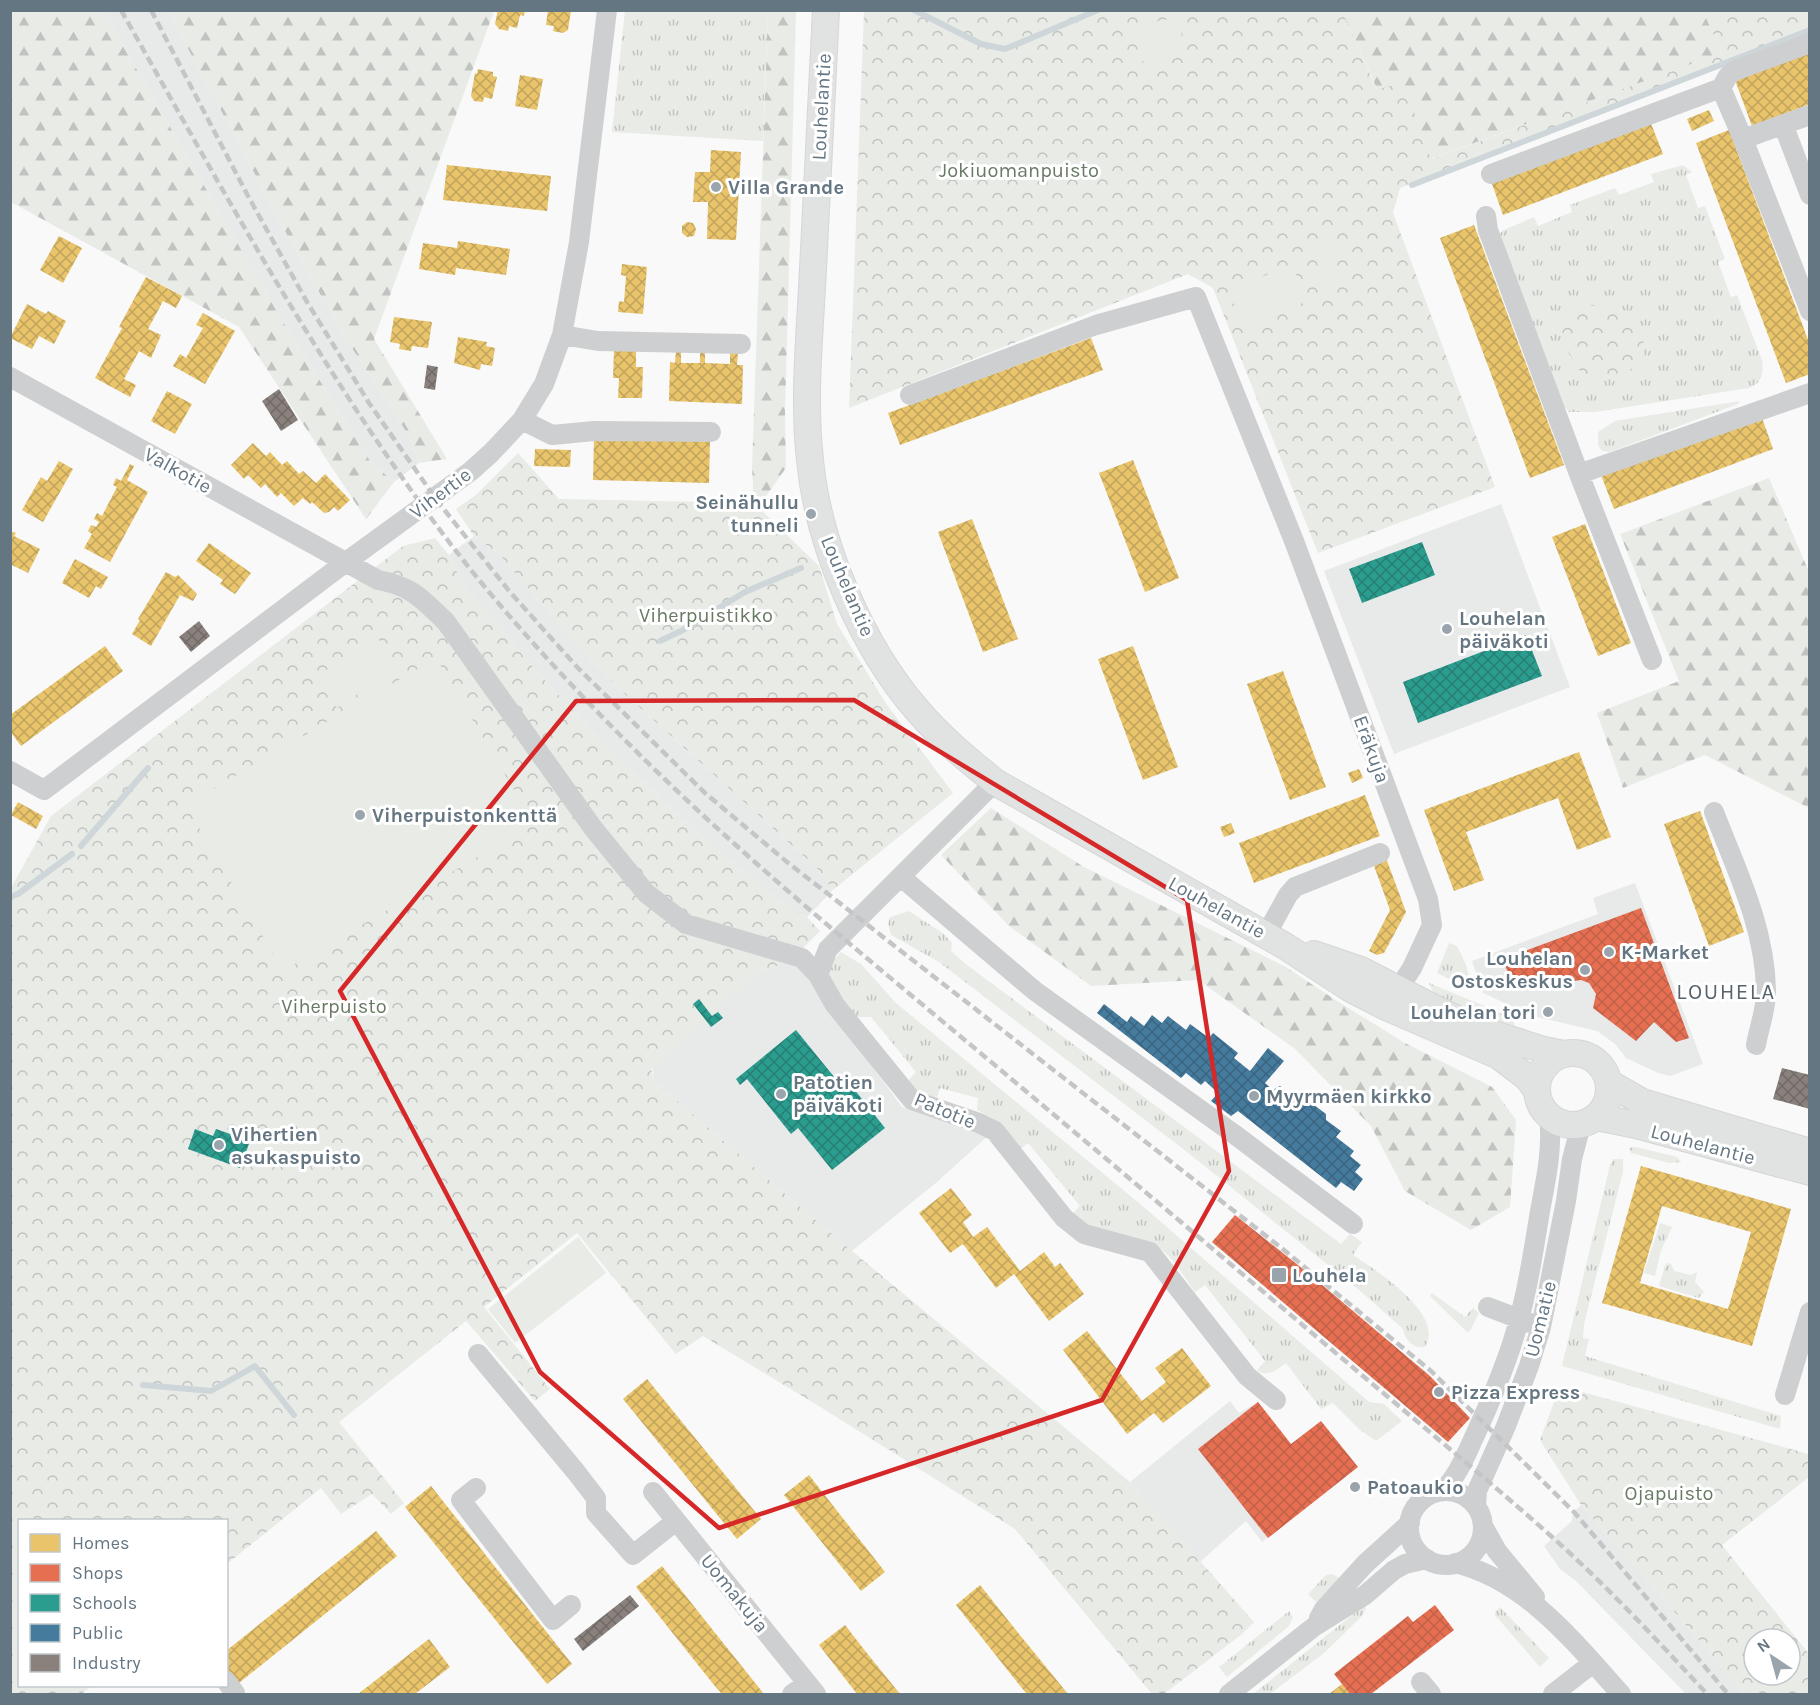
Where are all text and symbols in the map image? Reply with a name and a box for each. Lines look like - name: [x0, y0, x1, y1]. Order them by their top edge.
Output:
- street label: Louhelantie: [807, 53, 836, 161]
- park label: Jokiuomanpuisto: [939, 159, 1099, 182]
- place label: Villa Grande: [728, 176, 844, 199]
- marker: Villa Grande: [709, 180, 723, 194]
- street label: Valkotie: [140, 443, 215, 498]
- street label: Vihertie: [405, 463, 475, 524]
- place label: Seinähullu tunneli: [695, 491, 799, 537]
- marker: Seinähullu tunneli: [804, 507, 818, 521]
- street label: Louhelantie: [816, 532, 879, 640]
- park label: Viherpuistikko: [639, 604, 773, 627]
- place label: Louhelan päiväkoti: [1459, 607, 1549, 653]
- marker: Louhelan päiväkoti: [1440, 622, 1454, 636]
- street label: Eräkuja: [1349, 712, 1394, 786]
- place label: Viherpuistonkenttä: [372, 804, 557, 827]
- marker: Viherpuistonkenttä: [353, 808, 367, 822]
- street label: Louhelantie: [1164, 871, 1269, 943]
- place label: K-Market: [1621, 941, 1709, 964]
- marker: K-Market: [1602, 945, 1616, 959]
- place label: Louhelan Ostoskeskus: [1451, 947, 1573, 993]
- marker: Louhelan Ostoskeskus: [1578, 963, 1592, 977]
- district label: LOUHELA: [1676, 979, 1776, 1005]
- park label: Viherpuisto: [281, 995, 387, 1018]
- place label: Louhelan tori: [1410, 1001, 1536, 1024]
- marker: Louhelan tori: [1541, 1005, 1555, 1019]
- place label: Patotien päiväkoti: [793, 1071, 883, 1117]
- place label: Myyrmäen kirkko: [1266, 1085, 1432, 1108]
- marker: Patotien päiväkoti: [774, 1087, 788, 1101]
- street label: Patotie: [911, 1087, 979, 1134]
- marker: Myyrmäen kirkko: [1247, 1089, 1261, 1103]
- street label: Louhelantie: [1648, 1120, 1758, 1169]
- place label: Vihertien asukaspuisto: [231, 1123, 361, 1169]
- marker: Vihertien asukaspuisto: [212, 1138, 226, 1152]
- place label: Louhela: [1292, 1264, 1367, 1287]
- marker: Louhela: [1270, 1266, 1288, 1284]
- street label: Uomatie: [1520, 1279, 1561, 1359]
- place label: Pizza Express: [1451, 1381, 1580, 1404]
- marker: Pizza Express: [1432, 1385, 1446, 1399]
- place label: Patoaukio: [1367, 1476, 1463, 1499]
- marker: Patoaukio: [1348, 1480, 1362, 1494]
- park label: Ojapuisto: [1625, 1482, 1713, 1505]
- legend: [18, 1519, 228, 1687]
- text: Homes: [72, 1532, 129, 1554]
- street label: Uomakuja: [696, 1549, 773, 1637]
- text: Shops: [72, 1562, 124, 1584]
- text: Schools: [72, 1592, 137, 1614]
- text: Public: [72, 1622, 123, 1644]
- north arrow: [1742, 1627, 1802, 1687]
- text: N: [1753, 1634, 1774, 1656]
- text: Industry: [72, 1652, 141, 1674]

